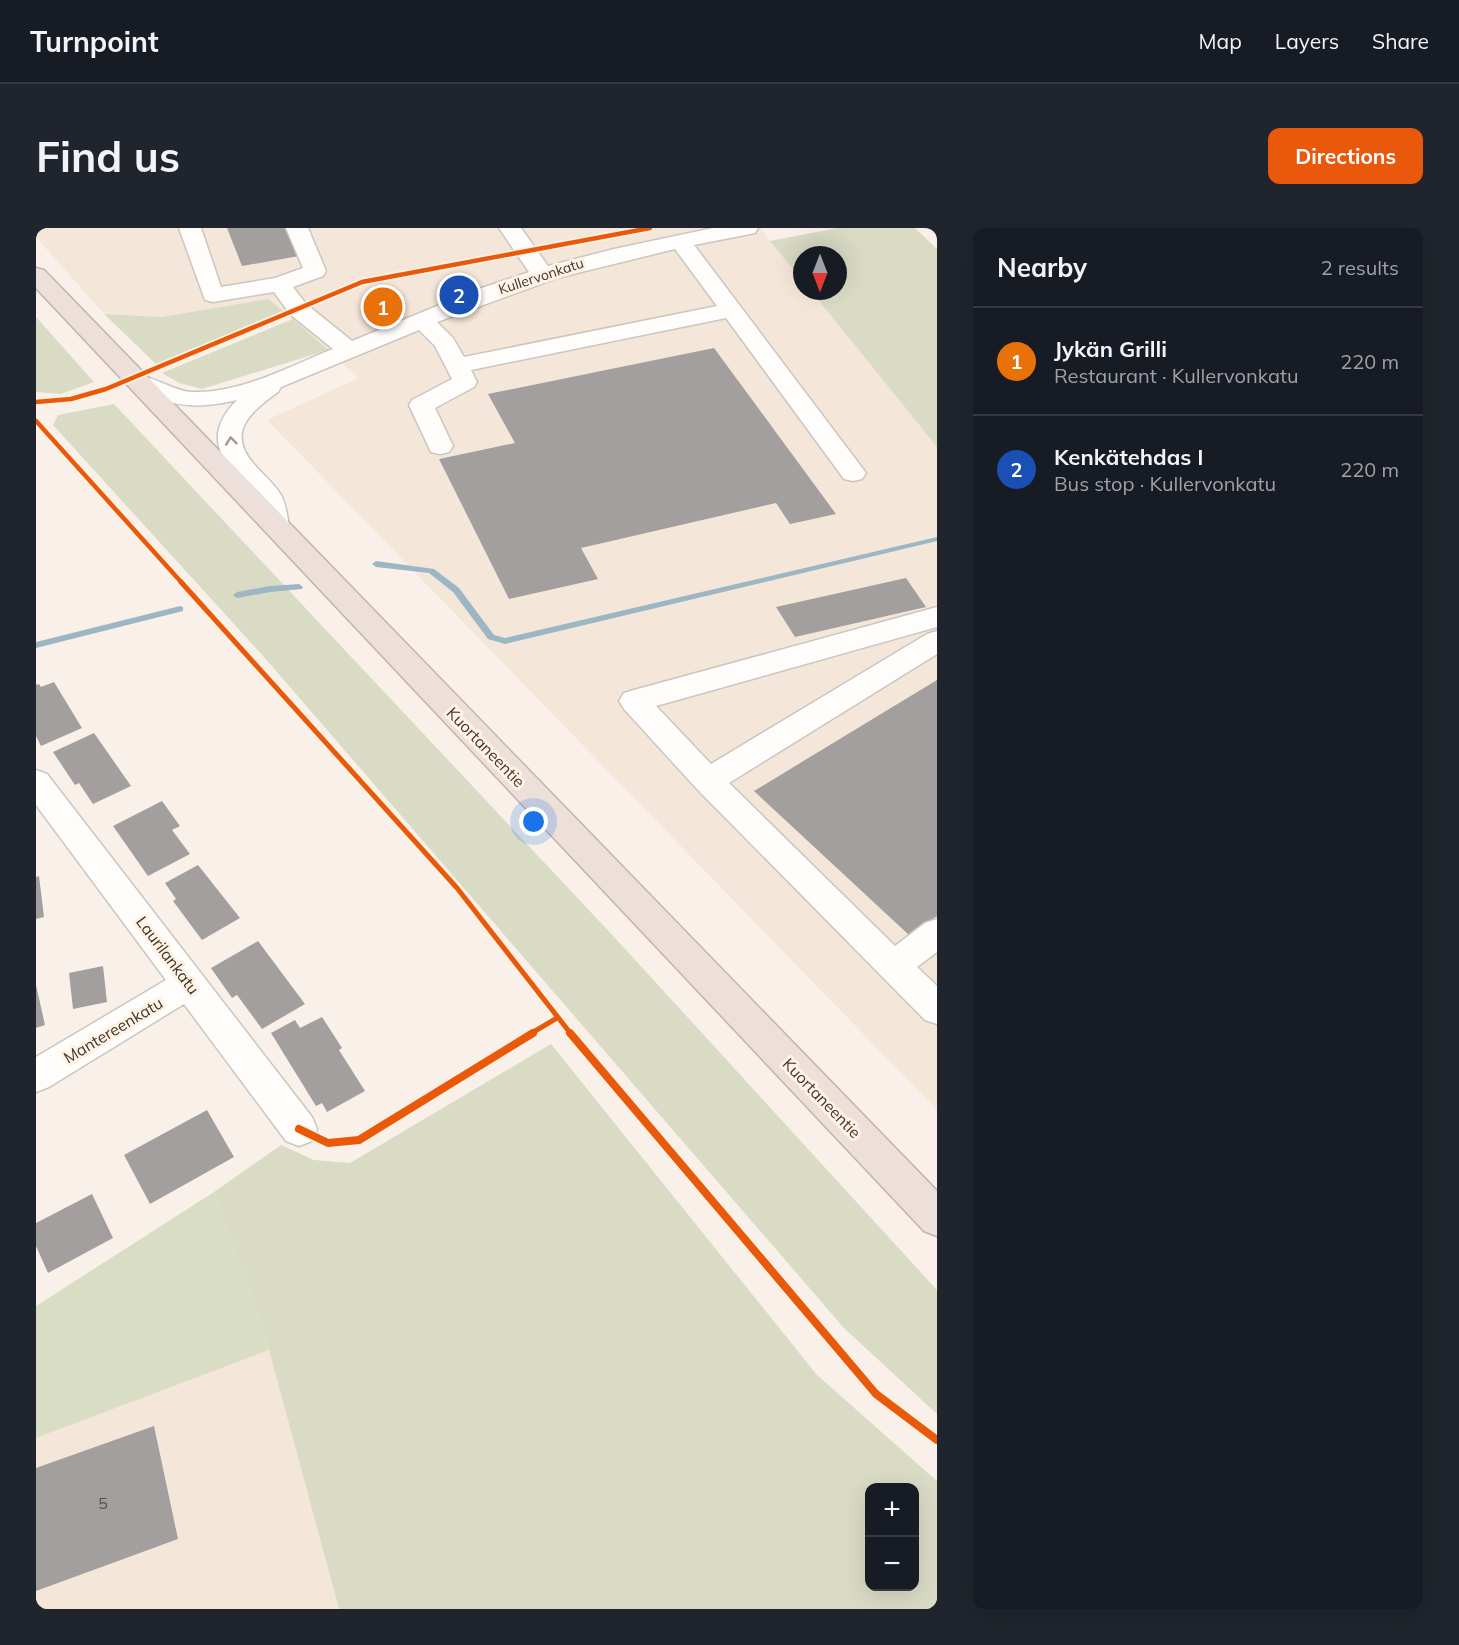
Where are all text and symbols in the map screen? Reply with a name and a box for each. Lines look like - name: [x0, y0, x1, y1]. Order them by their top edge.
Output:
- text: Turnpoint: [30, 24, 159, 59]
- text: Map: [1199, 28, 1242, 54]
- text: Layers: [1275, 28, 1339, 54]
- text: Share: [1372, 28, 1429, 54]
- button: Directions: [1268, 128, 1423, 184]
- text: Find us: [36, 130, 180, 183]
- north arrow: [793, 246, 847, 300]
- text: Nearby: [997, 251, 1087, 284]
- street label: Kullervonkatu: [496, 254, 586, 298]
- text: 2 results: [1321, 255, 1399, 280]
- pin: 2: [440, 272, 478, 318]
- pin: 1: [364, 284, 402, 329]
- text: Jykän Grilli: [1054, 335, 1167, 363]
- text: 1: [1011, 349, 1023, 374]
- text: 220 m: [1340, 349, 1399, 374]
- text: Restaurant · Kullervonkatu: [1054, 363, 1298, 388]
- one-way arrow: [225, 436, 238, 445]
- text: Kenkätehdas I: [1054, 443, 1204, 471]
- text: 2: [1011, 457, 1023, 482]
- text: 220 m: [1340, 457, 1399, 482]
- text: Bus stop · Kullervonkatu: [1054, 471, 1276, 496]
- street label: Kuortaneentie: [443, 703, 529, 791]
- your location: [519, 807, 548, 836]
- street label: Laurilankatu: [132, 912, 204, 998]
- street label: Mantereenkatu: [60, 993, 166, 1067]
- street label: Kuortaneentie: [779, 1054, 865, 1142]
- map controls: [865, 1483, 919, 1591]
- button: +: [865, 1483, 919, 1537]
- house number: 5: [98, 1493, 108, 1513]
- button: −: [865, 1537, 919, 1591]

